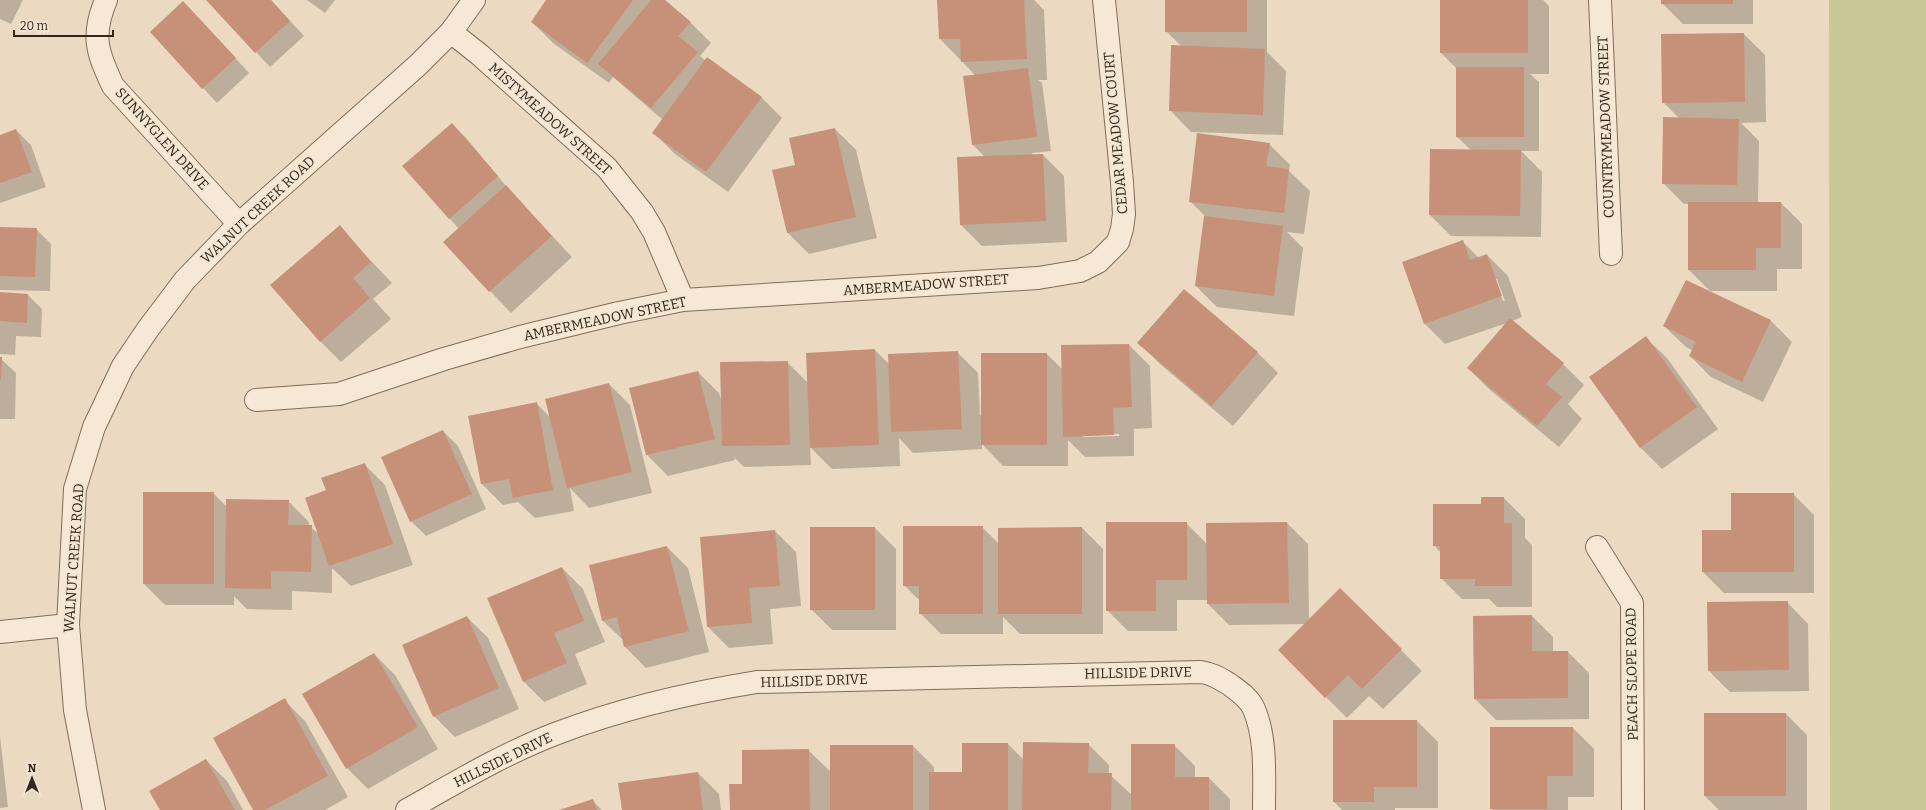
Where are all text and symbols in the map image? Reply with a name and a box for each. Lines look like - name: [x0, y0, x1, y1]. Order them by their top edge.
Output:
- scale bar: [14, 12, 113, 38]
- text: 20 m: [20, 19, 49, 33]
- street label: COUNTRYMEADOW STREET: [1594, 35, 1618, 219]
- street label: CEDAR MEADOW COURT: [1100, 51, 1132, 215]
- street label: MISTYMEADOW STREET: [485, 59, 615, 179]
- street label: SUNNYGLEN DRIVE: [112, 84, 212, 194]
- street label: WALNUT CREEK ROAD: [197, 153, 319, 267]
- street label: AMBERMEADOW STREET: [843, 271, 1009, 299]
- street label: AMBERMEADOW STREET: [522, 293, 688, 345]
- street label: WALNUT CREEK ROAD: [60, 483, 88, 633]
- street label: PEACH SLOPE ROAD: [1622, 607, 1642, 741]
- street label: HILLSIDE DRIVE: [1084, 664, 1192, 682]
- street label: HILLSIDE DRIVE: [760, 671, 868, 691]
- street label: HILLSIDE DRIVE: [451, 729, 555, 791]
- north arrow: [12, 758, 52, 798]
- text: N: [28, 762, 37, 775]

